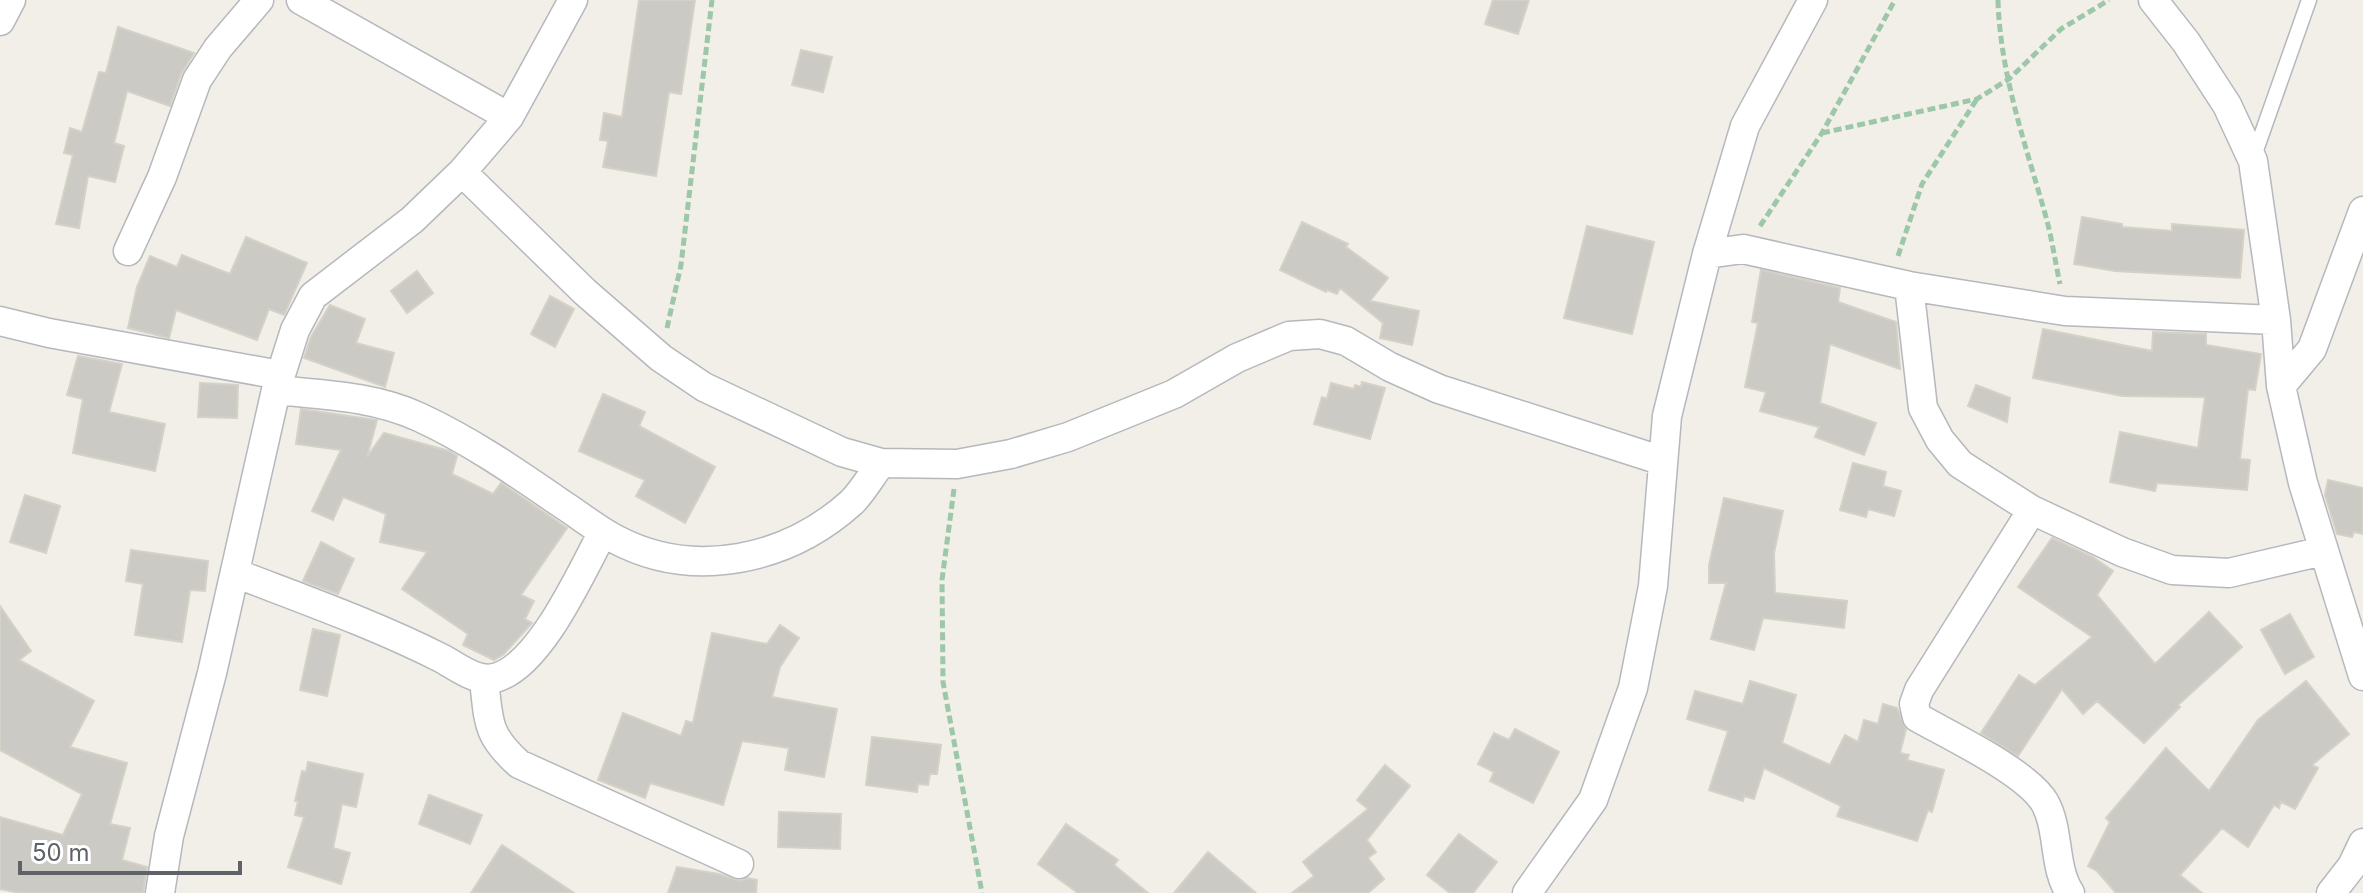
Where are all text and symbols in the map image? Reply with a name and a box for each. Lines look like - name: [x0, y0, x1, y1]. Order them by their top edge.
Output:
- scale bar: [20, 825, 240, 875]
- text: 50 m: [32, 838, 90, 867]

